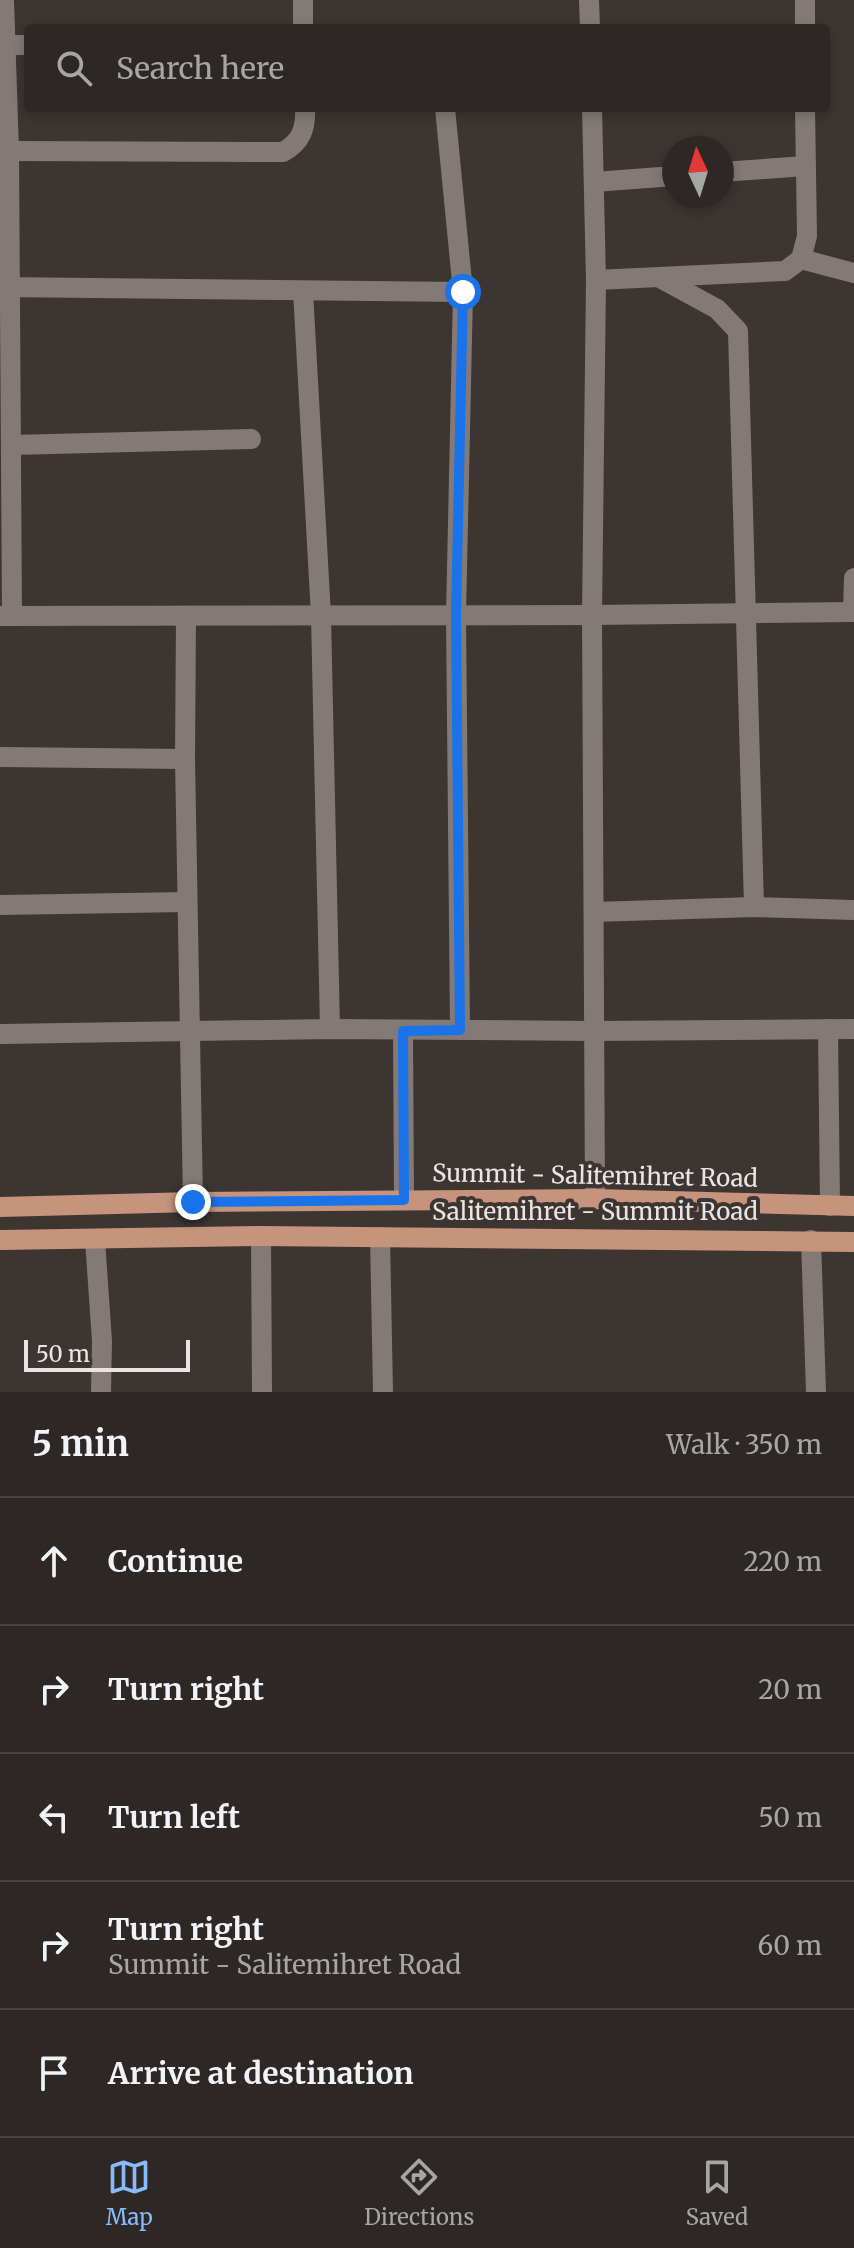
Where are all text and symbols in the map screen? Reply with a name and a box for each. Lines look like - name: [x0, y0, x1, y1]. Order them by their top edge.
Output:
- search box: [24, 24, 830, 112]
- icon: search: [52, 46, 96, 90]
- text: Search here: [116, 49, 284, 87]
- north arrow: [662, 136, 734, 208]
- route start: [445, 274, 481, 310]
- street label: Summit - Salitemihret Road: [432, 1157, 758, 1194]
- route end: [175, 1184, 211, 1220]
- street label: Salitemihret - Summit Road: [432, 1196, 758, 1227]
- scale bar: [24, 1336, 190, 1372]
- text: 50 m: [36, 1340, 90, 1368]
- text: 5 min: [32, 1423, 129, 1465]
- text: Walk · 350 m: [666, 1428, 822, 1461]
- icon: ahead: [32, 1539, 76, 1583]
- text: Continue: [108, 1542, 243, 1580]
- text: 220 m: [743, 1545, 822, 1578]
- icon: right: [32, 1667, 76, 1711]
- text: Turn right: [108, 1670, 264, 1708]
- text: 20 m: [758, 1673, 822, 1706]
- icon: left: [32, 1795, 76, 1839]
- text: Turn left: [108, 1798, 240, 1836]
- text: 50 m: [758, 1801, 822, 1834]
- text: Turn right: [108, 1910, 264, 1948]
- icon: right: [32, 1923, 76, 1967]
- text: 60 m: [758, 1929, 822, 1962]
- text: Summit - Salitemihret Road: [108, 1948, 461, 1981]
- icon: arrive: [32, 2051, 76, 2095]
- text: Arrive at destination: [108, 2054, 414, 2092]
- tab: Map: [106, 2155, 153, 2231]
- tab: Directions: [364, 2155, 474, 2231]
- tab: Saved: [686, 2155, 748, 2231]

